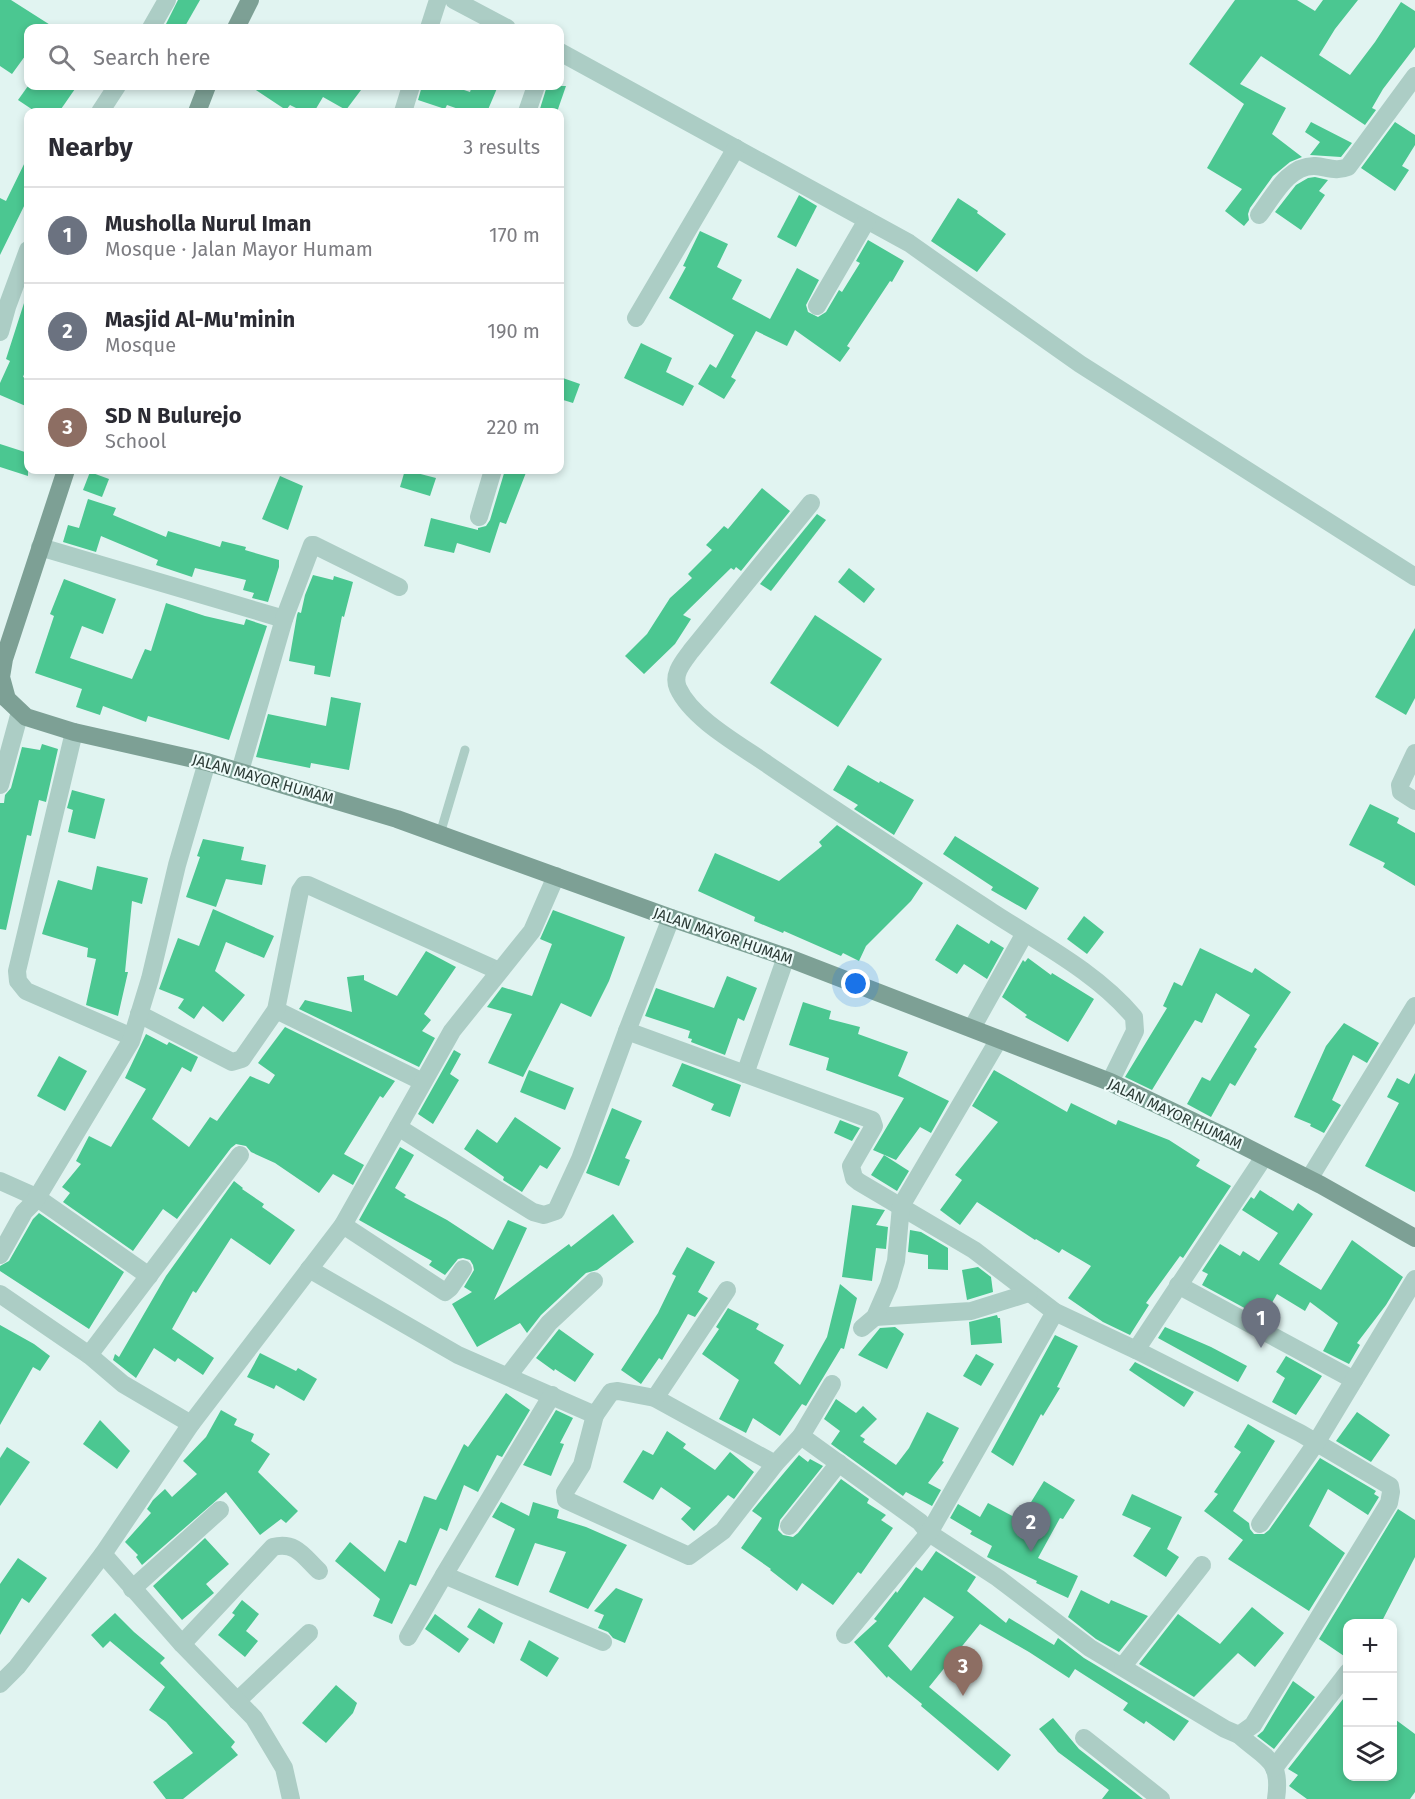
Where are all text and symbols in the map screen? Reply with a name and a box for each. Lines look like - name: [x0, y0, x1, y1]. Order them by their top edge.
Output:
- search box: [24, 24, 564, 90]
- icon: search: [45, 41, 78, 74]
- text: Search here: [93, 44, 211, 71]
- text: Nearby: [48, 132, 133, 163]
- text: 3 results: [463, 135, 540, 159]
- text: Musholla Nurul Iman: [105, 210, 311, 237]
- text: 1: [63, 223, 72, 247]
- text: 170 m: [489, 223, 540, 247]
- text: Mosque · Jalan Mayor Humam: [105, 237, 373, 261]
- text: Masjid Al-Mu'minin: [105, 306, 295, 333]
- text: 2: [62, 319, 73, 343]
- text: 190 m: [487, 319, 540, 343]
- text: Mosque: [105, 333, 176, 357]
- text: SD N Bulurejo: [105, 402, 242, 429]
- text: 3: [62, 415, 73, 439]
- text: 220 m: [487, 415, 540, 439]
- text: School: [105, 429, 166, 453]
- street label: JALAN MAYOR HUMAM: [190, 750, 336, 808]
- street label: JALAN MAYOR HUMAM: [651, 904, 795, 968]
- your location: [841, 969, 870, 998]
- street label: JALAN MAYOR HUMAM: [1105, 1075, 1245, 1153]
- pin: 1: [1242, 1298, 1280, 1348]
- pin: 2: [1012, 1502, 1050, 1552]
- map controls: [1343, 1619, 1397, 1781]
- button: +: [1343, 1619, 1397, 1673]
- pin: 3: [944, 1646, 982, 1696]
- button: −: [1343, 1673, 1397, 1727]
- button: layers: [1343, 1727, 1397, 1781]

